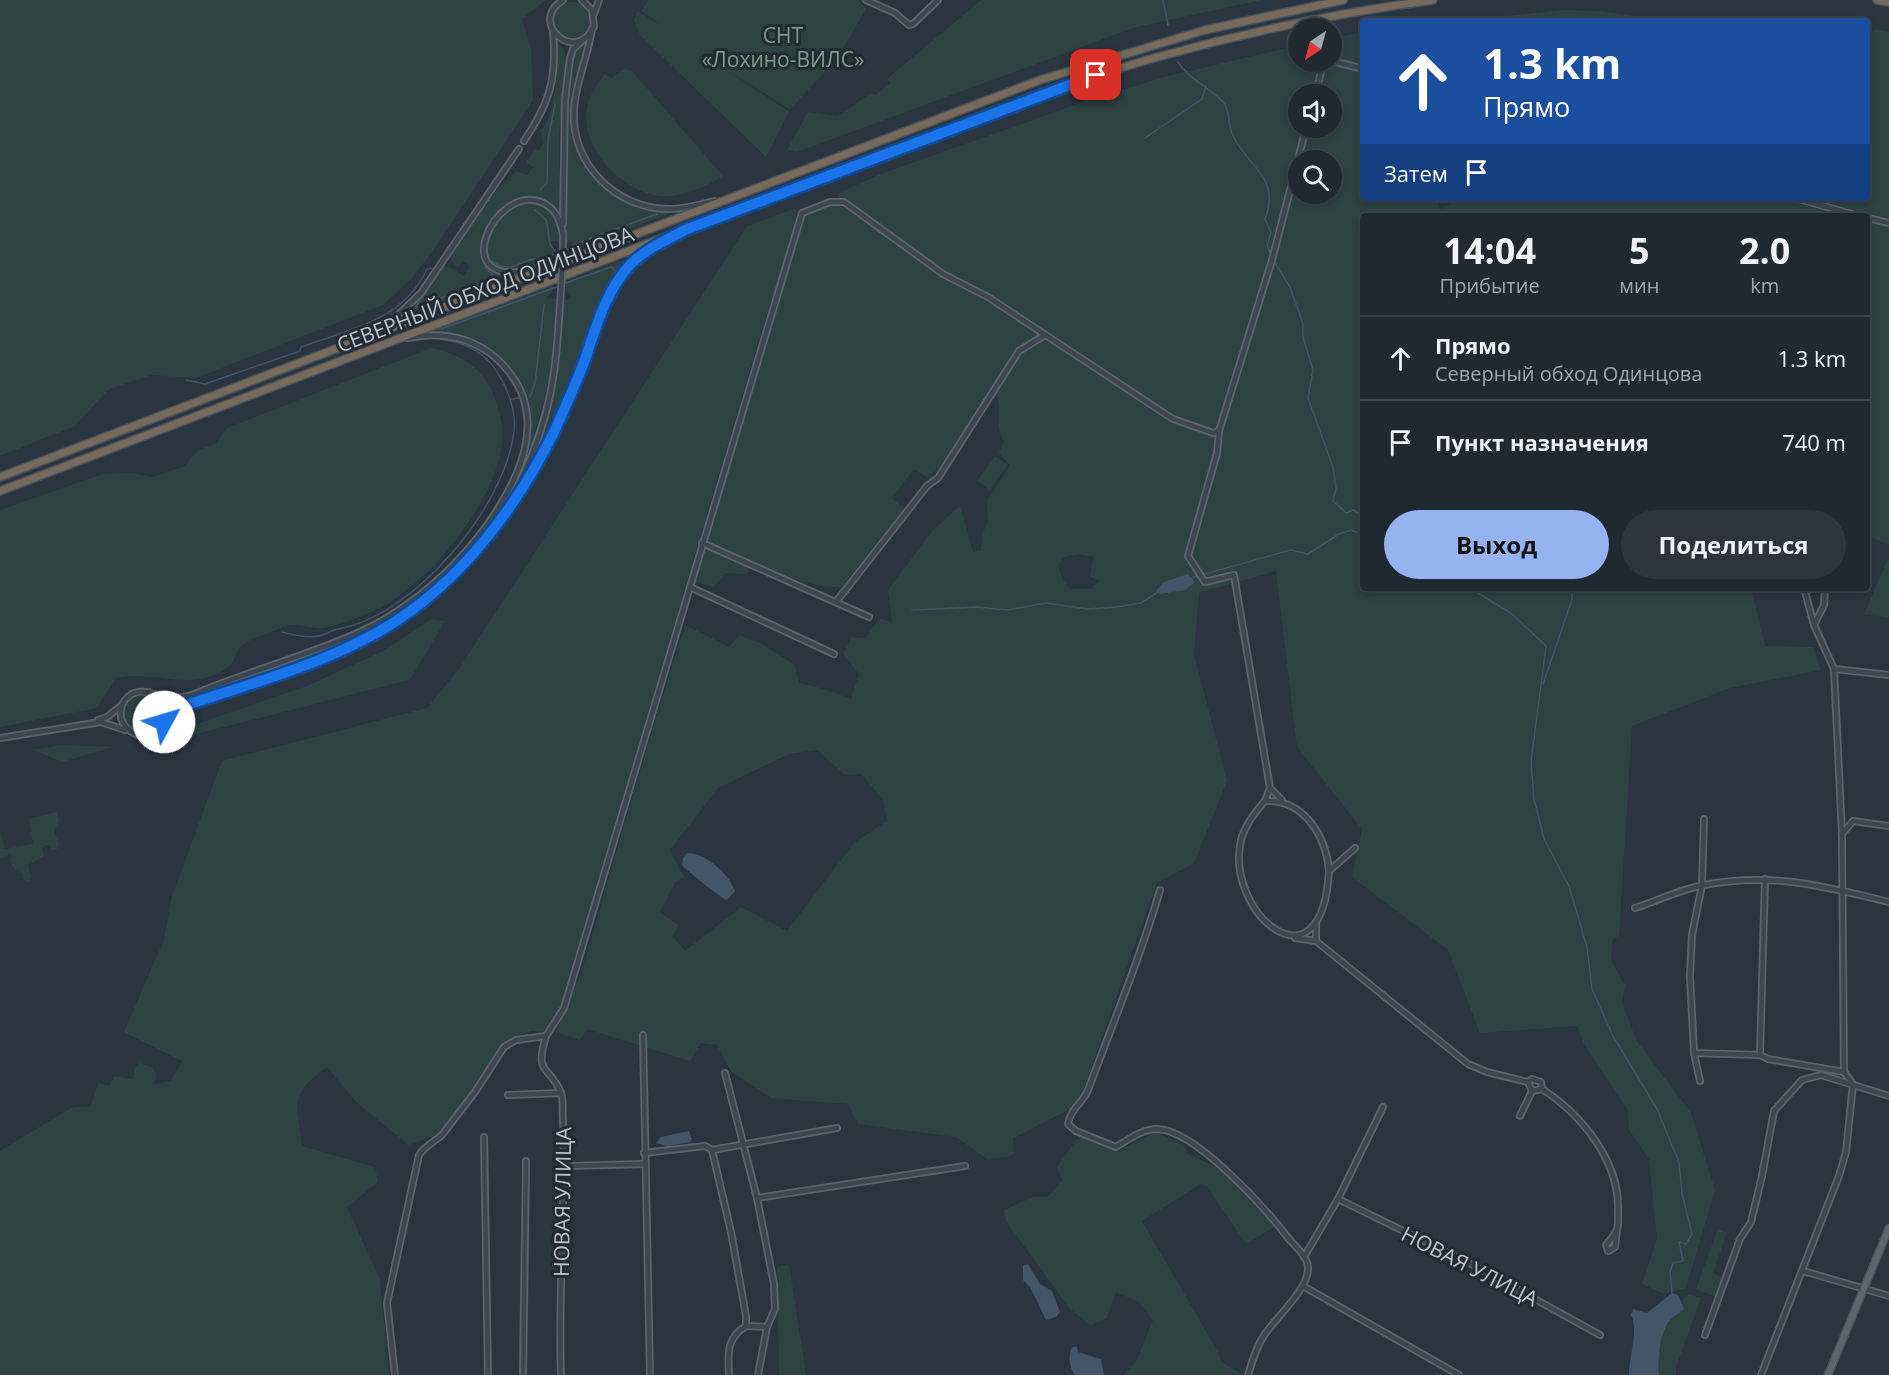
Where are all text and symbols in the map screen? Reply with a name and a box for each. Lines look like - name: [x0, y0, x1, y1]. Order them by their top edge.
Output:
- north arrow: [1288, 18, 1342, 72]
- map controls: [1288, 18, 1342, 204]
- park label: СНТ «Лохино-ВИЛС»: [702, 21, 864, 73]
- text: 1.3 km: [1483, 34, 1621, 91]
- icon: ahead: [1384, 42, 1462, 120]
- pin: [1070, 49, 1121, 100]
- icon: arrive: [1079, 58, 1112, 91]
- button: sound: [1288, 84, 1342, 138]
- text: Прямо: [1483, 88, 1570, 125]
- button: search: [1288, 150, 1342, 204]
- icon: arrive: [1460, 156, 1493, 189]
- text: Затем: [1384, 158, 1448, 188]
- street label: СЕВЕРНЫЙ ОБХОД ОДИНЦОВА: [333, 219, 638, 359]
- text: 14:04: [1443, 226, 1536, 275]
- text: 5: [1629, 226, 1650, 275]
- text: 2.0: [1739, 226, 1790, 275]
- text: Прибытие: [1440, 272, 1540, 299]
- text: мин: [1619, 272, 1659, 299]
- text: km: [1750, 272, 1779, 299]
- text: Прямо: [1435, 330, 1511, 360]
- icon: ahead: [1384, 342, 1417, 375]
- text: 1.3 km: [1777, 343, 1846, 373]
- text: Северный обход Одинцова: [1435, 360, 1702, 387]
- icon: arrive: [1384, 426, 1417, 459]
- text: Пункт назначения: [1435, 427, 1649, 457]
- text: 740 m: [1782, 427, 1846, 457]
- button: Выход: [1384, 510, 1609, 579]
- button: Поделиться: [1621, 510, 1846, 579]
- position arrow: [132, 690, 196, 754]
- street label: НОВАЯ УЛИЦА: [547, 1126, 577, 1277]
- street label: НОВАЯ УЛИЦА: [1397, 1220, 1544, 1313]

